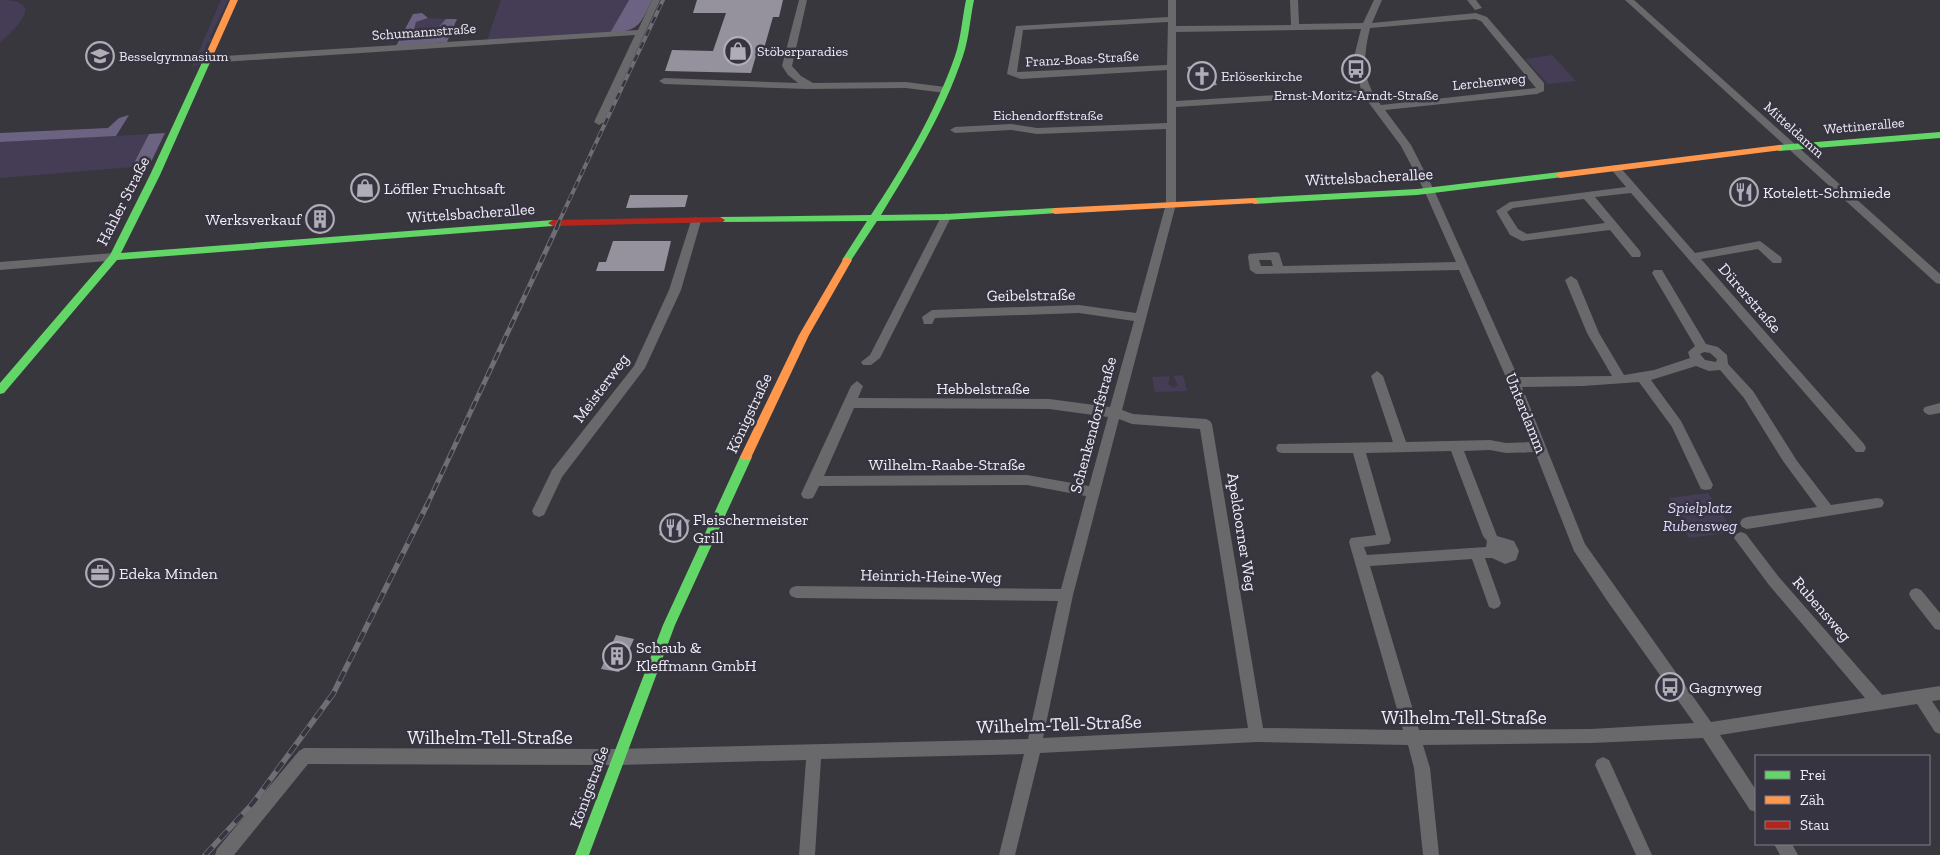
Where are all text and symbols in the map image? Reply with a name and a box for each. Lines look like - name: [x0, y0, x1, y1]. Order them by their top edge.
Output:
- street label: Schumannstraße: [371, 20, 477, 44]
- shop icon: Stöberparadies: [723, 36, 753, 66]
- school or university icon: Besselgymnasium: [85, 41, 115, 71]
- place label: Stöberparadies: [757, 43, 848, 60]
- place label: Besselgymnasium: [119, 48, 228, 65]
- street label: Franz-Boas-Straße: [1025, 48, 1140, 70]
- bus stop icon: Ernst-Moritz-Arndt-Straße: [1341, 54, 1371, 84]
- church icon: Erlöserkirche: [1187, 61, 1217, 91]
- place label: Erlöserkirche: [1221, 68, 1303, 85]
- street label: Lerchenweg: [1452, 70, 1527, 94]
- place label: Ernst-Moritz-Arndt-Straße: [1274, 87, 1439, 104]
- street label: Mitteldamm: [1760, 98, 1828, 162]
- street label: Eichendorffstraße: [993, 107, 1103, 124]
- street label: Wettinerallee: [1823, 114, 1906, 138]
- street label: Hahler Straße: [92, 153, 154, 249]
- street label: Wittelsbacherallee: [1305, 164, 1433, 190]
- shop icon: Löffler Fruchtsaft: [350, 173, 380, 203]
- restaurant icon: Kotelett-Schmiede: [1729, 177, 1759, 207]
- place label: Löffler Fruchtsaft: [384, 179, 505, 198]
- place label: Kotelett-Schmiede: [1763, 183, 1891, 202]
- street label: Wittelsbacherallee: [407, 199, 535, 227]
- building icon: Werksverkauf: [305, 204, 335, 234]
- place label: Werksverkauf: [205, 210, 303, 229]
- street label: Dürerstraße: [1714, 259, 1786, 337]
- street label: Geibelstraße: [986, 285, 1076, 305]
- street label: Meisterweg: [569, 350, 633, 426]
- street label: Schenkendorfstraße: [1066, 355, 1120, 495]
- street label: Königstraße: [722, 370, 776, 456]
- street label: Unterdamm: [1501, 370, 1551, 456]
- street label: Hebbelstraße: [936, 379, 1030, 398]
- street label: Wilhelm-Raabe-Straße: [869, 455, 1025, 474]
- street label: Apeldoorner Weg: [1223, 471, 1261, 593]
- park label: Spielplatz Rubensweg: [1663, 498, 1738, 535]
- place label: Fleischermeister Grill: [693, 510, 809, 547]
- restaurant icon: Fleischermeister Grill: [659, 513, 689, 543]
- office icon: Edeka Minden: [85, 558, 115, 588]
- place label: Edeka Minden: [119, 564, 218, 583]
- street label: Heinrich-Heine-Weg: [860, 565, 1002, 587]
- street label: Rubensweg: [1789, 573, 1855, 645]
- place label: Schaub & Kleffmann GmbH: [636, 638, 757, 675]
- building icon: Schaub & Kleffmann GmbH: [602, 641, 632, 671]
- bus stop icon: Gagnyweg: [1655, 672, 1685, 702]
- place label: Gagnyweg: [1689, 678, 1762, 697]
- street label: Wilhelm-Tell-Straße: [1381, 706, 1547, 729]
- street label: Wilhelm-Tell-Straße: [976, 710, 1142, 738]
- street label: Wilhelm-Tell-Straße: [407, 726, 573, 749]
- street label: Königstraße: [565, 743, 613, 831]
- legend: [1755, 755, 1930, 845]
- text: Frei: [1800, 766, 1826, 784]
- text: Zäh: [1800, 791, 1825, 809]
- text: Stau: [1800, 816, 1830, 834]

